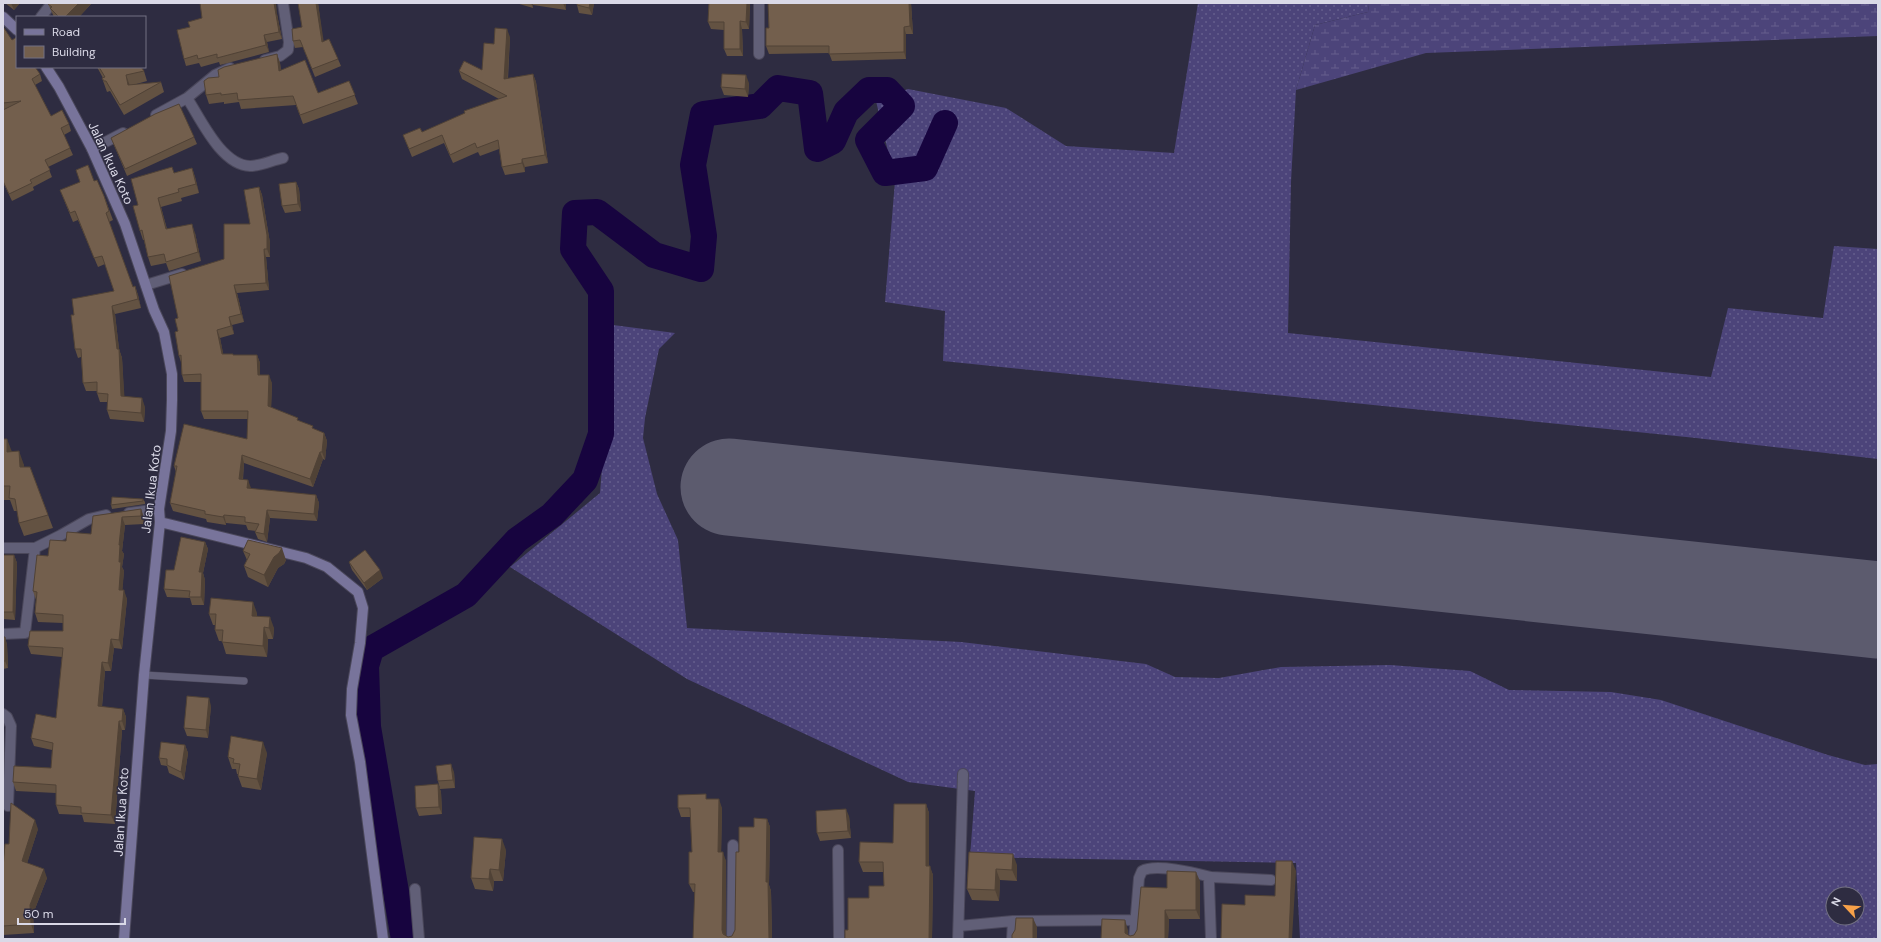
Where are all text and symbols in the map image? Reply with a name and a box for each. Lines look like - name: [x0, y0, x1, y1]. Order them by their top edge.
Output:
- legend: [16, 16, 146, 68]
- text: Road: [52, 24, 80, 40]
- text: Building: [52, 44, 96, 60]
- street label: Jalan Ikua Koto: [84, 119, 138, 207]
- street label: Jalan Ikua Koto: [137, 443, 165, 534]
- street label: Jalan Ikua Koto: [109, 767, 133, 857]
- north arrow: [1825, 886, 1865, 926]
- text: N: [1828, 895, 1844, 908]
- scale bar: [18, 900, 125, 926]
- text: 50 m: [24, 906, 53, 922]

